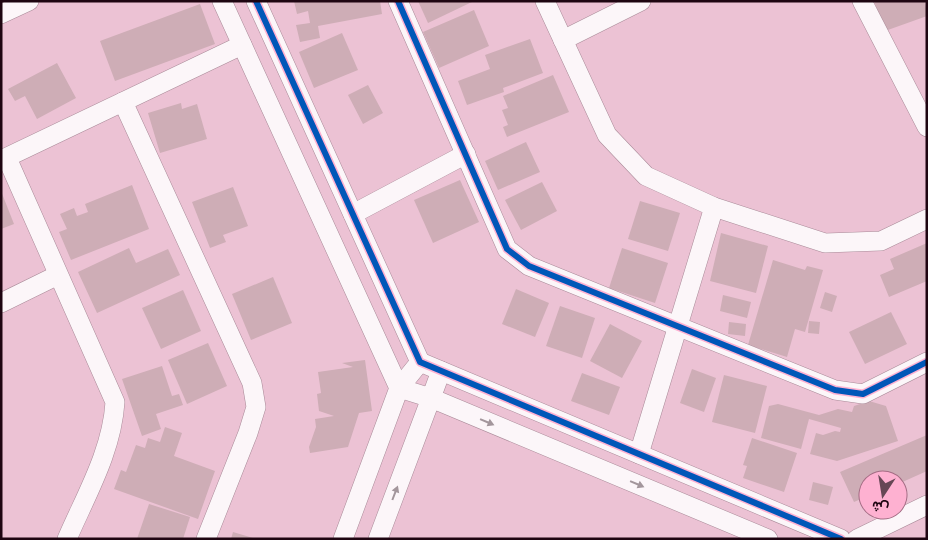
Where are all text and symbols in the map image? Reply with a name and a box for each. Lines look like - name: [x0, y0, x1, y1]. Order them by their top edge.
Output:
- one-way arrow: [480, 418, 494, 426]
- north arrow: [858, 470, 908, 520]
- one-way arrow: [630, 481, 644, 489]
- one-way arrow: [391, 485, 399, 500]
- text: ش: [870, 497, 890, 518]

